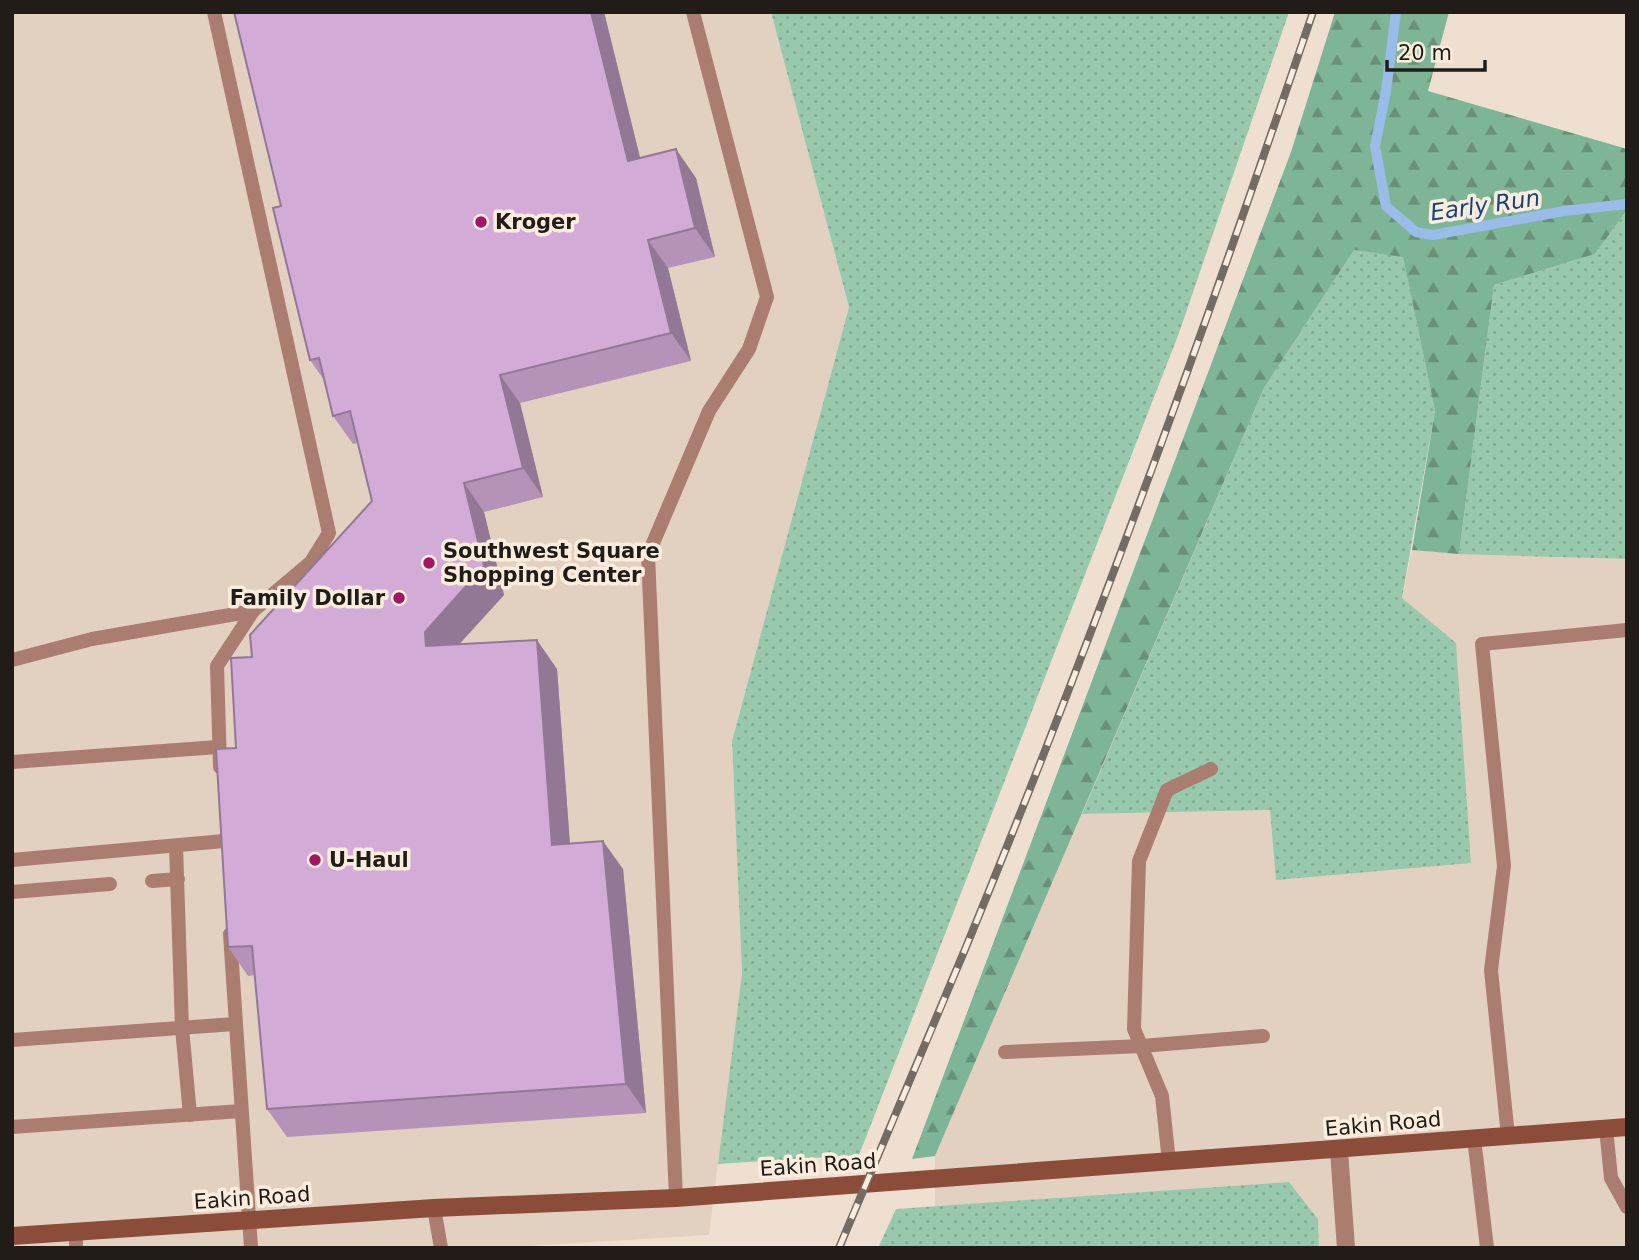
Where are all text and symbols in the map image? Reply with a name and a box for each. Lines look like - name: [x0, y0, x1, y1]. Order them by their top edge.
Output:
- scale bar: [1387, 28, 1485, 72]
- text: 20 m: [1398, 41, 1452, 65]
- water label: Early Run: [1428, 184, 1542, 226]
- place label: Kroger: [495, 210, 576, 234]
- marker: Kroger: [473, 214, 489, 230]
- place label: Southwest Square Shopping Center: [443, 539, 660, 587]
- marker: Southwest Square Shopping Center: [421, 555, 437, 571]
- place label: Family Dollar: [230, 586, 386, 610]
- marker: Family Dollar: [391, 590, 407, 606]
- place label: U-Haul: [329, 848, 409, 872]
- marker: U-Haul: [307, 852, 323, 868]
- street label: Eakin Road: [1324, 1107, 1442, 1141]
- street label: Eakin Road: [759, 1149, 877, 1181]
- street label: Eakin Road: [193, 1182, 311, 1214]

